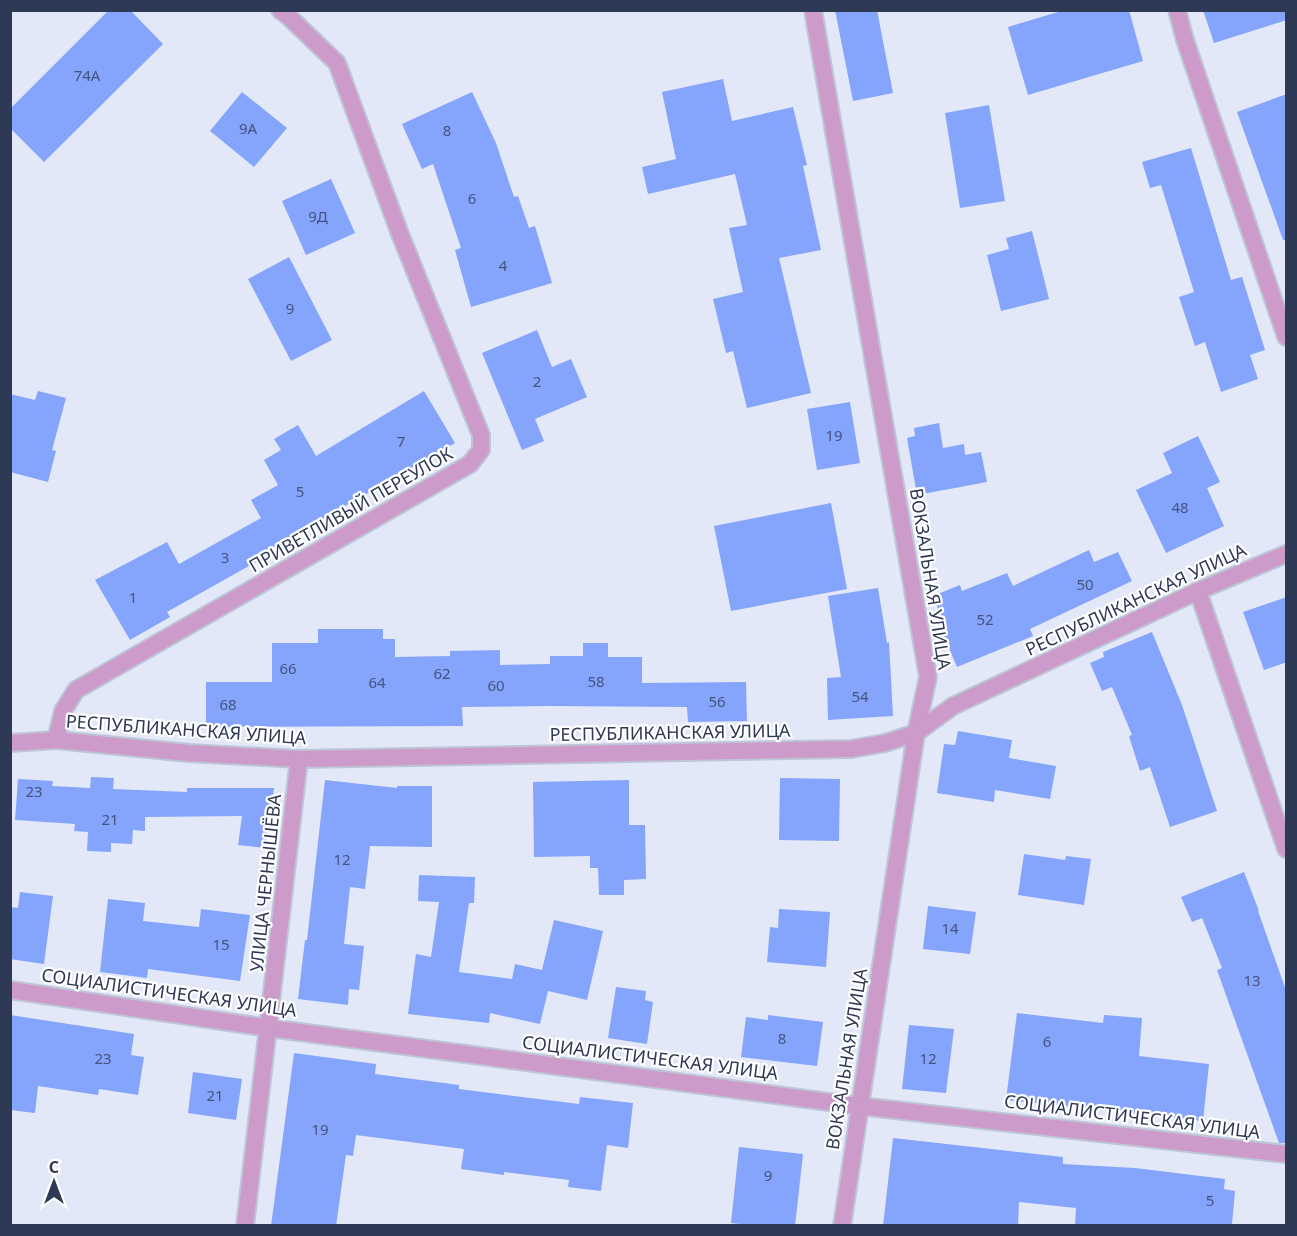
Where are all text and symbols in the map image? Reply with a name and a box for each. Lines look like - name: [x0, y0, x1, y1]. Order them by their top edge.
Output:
- house number: 74А: [74, 65, 101, 85]
- house number: 9А: [239, 118, 258, 138]
- house number: 8: [443, 120, 451, 140]
- house number: 6: [468, 188, 476, 208]
- house number: 9Д: [308, 206, 328, 226]
- house number: 4: [499, 255, 508, 275]
- house number: 9: [286, 298, 294, 318]
- house number: 2: [533, 371, 541, 391]
- house number: 19: [825, 425, 843, 445]
- house number: 7: [397, 431, 405, 451]
- street label: ПРИВЕТЛИВЫЙ ПЕРЕУЛОК: [244, 440, 457, 577]
- house number: 5: [296, 481, 304, 501]
- street label: ВОКЗАЛЬНАЯ УЛИЦА: [905, 486, 957, 672]
- house number: 48: [1171, 497, 1189, 517]
- street label: РЕСПУБЛИКАНСКАЯ УЛИЦА: [1021, 537, 1250, 661]
- house number: 3: [221, 547, 229, 567]
- house number: 50: [1076, 574, 1094, 594]
- house number: 1: [129, 587, 137, 607]
- house number: 52: [976, 609, 994, 629]
- house number: 66: [279, 658, 297, 678]
- house number: 62: [433, 663, 451, 683]
- house number: 58: [587, 671, 605, 691]
- house number: 64: [368, 672, 386, 692]
- house number: 60: [487, 675, 505, 695]
- house number: 54: [851, 686, 869, 706]
- house number: 56: [708, 691, 726, 711]
- house number: 68: [219, 694, 237, 714]
- street label: РЕСПУБЛИКАНСКАЯ УЛИЦА: [65, 709, 308, 749]
- street label: РЕСПУБЛИКАНСКАЯ УЛИЦА: [549, 718, 791, 746]
- house number: 23: [25, 781, 43, 801]
- street label: УЛИЦА ЧЕРНЫШЁВА: [244, 792, 286, 973]
- house number: 21: [101, 809, 119, 829]
- house number: 12: [333, 849, 351, 869]
- house number: 14: [941, 918, 959, 938]
- house number: 15: [212, 934, 230, 954]
- street label: СОЦИАЛИСТИЧЕСКАЯ УЛИЦА: [40, 962, 299, 1022]
- street label: ВОКЗАЛЬНАЯ УЛИЦА: [820, 966, 872, 1151]
- house number: 13: [1243, 970, 1261, 990]
- house number: 8: [778, 1028, 786, 1048]
- street label: СОЦИАЛИСТИЧЕСКАЯ УЛИЦА: [521, 1029, 780, 1085]
- house number: 6: [1043, 1031, 1051, 1051]
- house number: 23: [94, 1048, 112, 1068]
- house number: 12: [919, 1048, 937, 1068]
- house number: 21: [206, 1085, 224, 1105]
- street label: СОЦИАЛИСТИЧЕСКАЯ УЛИЦА: [1003, 1088, 1262, 1144]
- house number: 19: [311, 1119, 329, 1139]
- north arrow: [24, 1152, 84, 1212]
- text: С: [49, 1156, 59, 1178]
- house number: 9: [764, 1165, 772, 1185]
- house number: 5: [1206, 1190, 1214, 1210]

